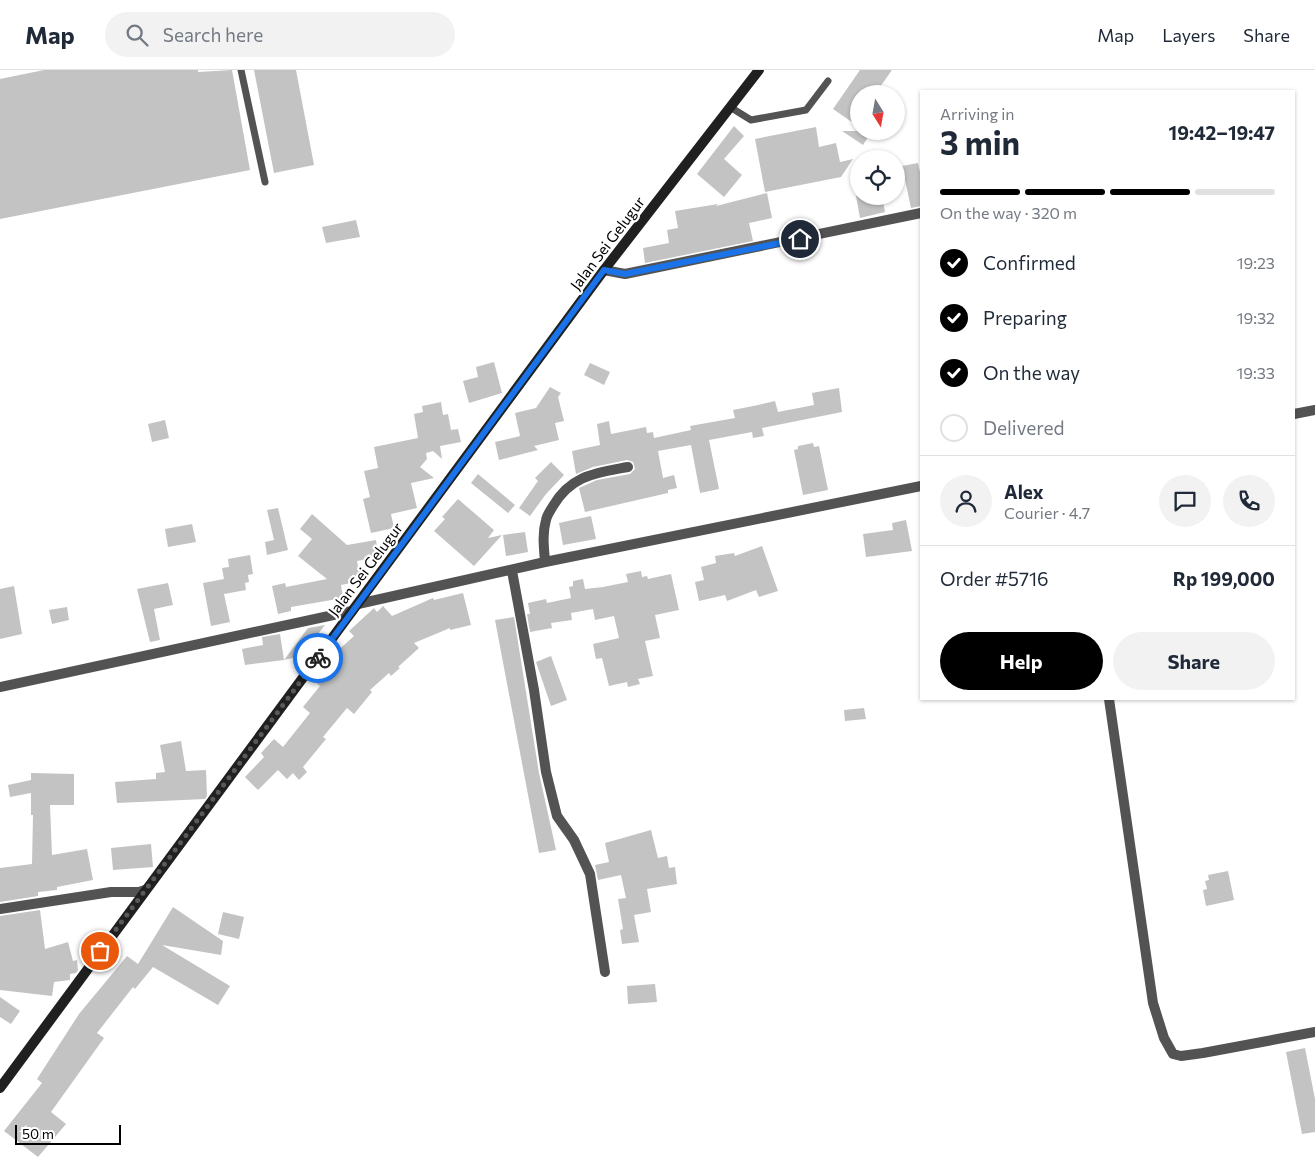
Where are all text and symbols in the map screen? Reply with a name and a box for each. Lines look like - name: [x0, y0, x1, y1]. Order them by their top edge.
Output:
- search box: [105, 12, 455, 57]
- text: Map: [25, 20, 75, 49]
- icon: search: [123, 21, 151, 49]
- text: Search here: [163, 23, 263, 46]
- text: Map: [1097, 24, 1134, 46]
- text: Layers: [1162, 24, 1215, 46]
- text: Share: [1243, 24, 1290, 46]
- north arrow: [850, 85, 905, 140]
- map controls: [850, 85, 905, 205]
- text: Arriving in: [940, 104, 1014, 123]
- text: 19:42–19:47: [1169, 121, 1275, 144]
- text: 3 min: [940, 122, 1020, 162]
- button: locate: [850, 150, 905, 205]
- street label: Jalan Sei Gelugur: [566, 193, 648, 293]
- text: On the way · 320 m: [940, 203, 1077, 222]
- pin: [779, 218, 821, 260]
- icon: home: [786, 225, 814, 253]
- icon: check: [940, 249, 968, 277]
- text: Confirmed: [983, 251, 1076, 274]
- text: 19:23: [1237, 253, 1275, 272]
- icon: check: [940, 304, 968, 332]
- text: Preparing: [983, 306, 1067, 329]
- text: 19:32: [1237, 308, 1275, 327]
- icon: check: [940, 359, 968, 387]
- text: On the way: [983, 361, 1080, 384]
- text: 19:33: [1236, 363, 1275, 382]
- text: Delivered: [983, 416, 1064, 439]
- button: person: [940, 475, 992, 527]
- button: chat: [1159, 475, 1211, 527]
- button: phone: [1223, 475, 1275, 527]
- text: Alex: [1004, 480, 1044, 503]
- text: Courier · 4.7: [1004, 503, 1090, 522]
- street label: Jalan Sei Gelugur: [324, 519, 406, 619]
- text: Order #5716: [940, 567, 1049, 590]
- text: Rp 199,000: [1173, 567, 1275, 590]
- button: Help: [940, 632, 1103, 690]
- button: Share: [1113, 632, 1275, 690]
- courier: [293, 633, 343, 683]
- icon: bike: [304, 644, 332, 672]
- pin: [79, 930, 121, 972]
- icon: bag: [86, 937, 114, 965]
- scale bar: [15, 1122, 121, 1145]
- text: 50 m: [22, 1125, 54, 1142]

